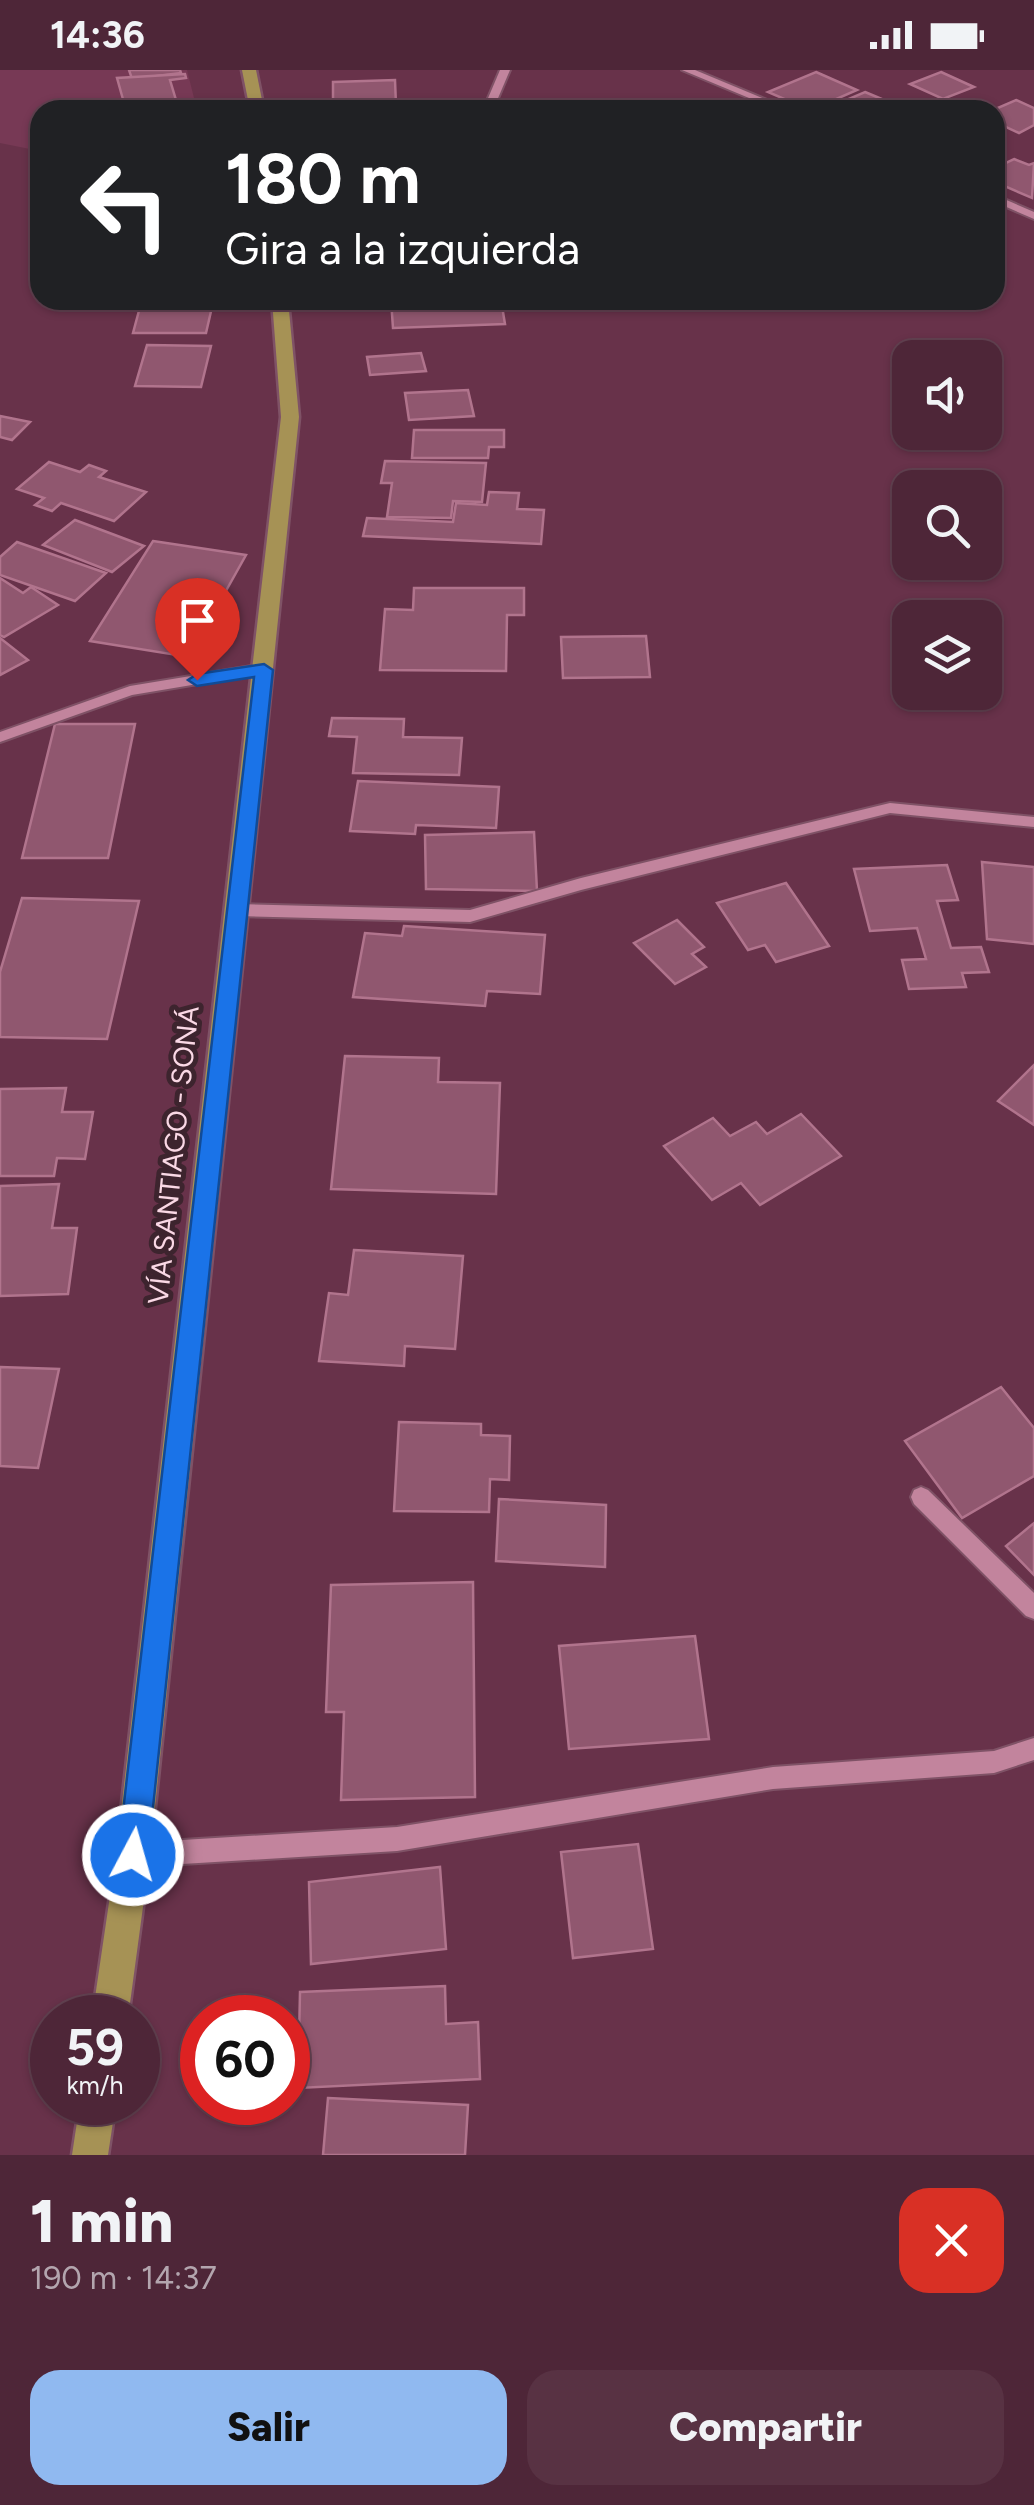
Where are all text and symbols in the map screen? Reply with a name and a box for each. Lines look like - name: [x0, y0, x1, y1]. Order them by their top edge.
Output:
- text: 14:36: [50, 12, 145, 58]
- text: 180 m: [225, 136, 420, 221]
- icon: left: [60, 140, 190, 270]
- text: Gira a la izquierda: [225, 221, 580, 275]
- map controls: [892, 340, 1002, 710]
- button: sound: [892, 340, 1002, 450]
- button: search: [892, 470, 1002, 580]
- pin: [155, 578, 240, 681]
- icon: arrive: [170, 593, 225, 648]
- button: layers: [892, 600, 1002, 710]
- street label: VÍA SANTIAGO - SONÁ: [140, 1004, 206, 1306]
- position arrow: [81, 1803, 185, 1907]
- speed limit sign: 60: [180, 1995, 310, 2125]
- text: 59: [66, 2017, 124, 2078]
- text: km/h: [66, 2070, 124, 2100]
- text: 1 min: [30, 2185, 173, 2257]
- button: close: [899, 2188, 1004, 2293]
- text: 190 m · 14:37: [30, 2259, 217, 2297]
- button: Salir: [30, 2370, 507, 2485]
- button: Compartir: [527, 2370, 1004, 2485]

